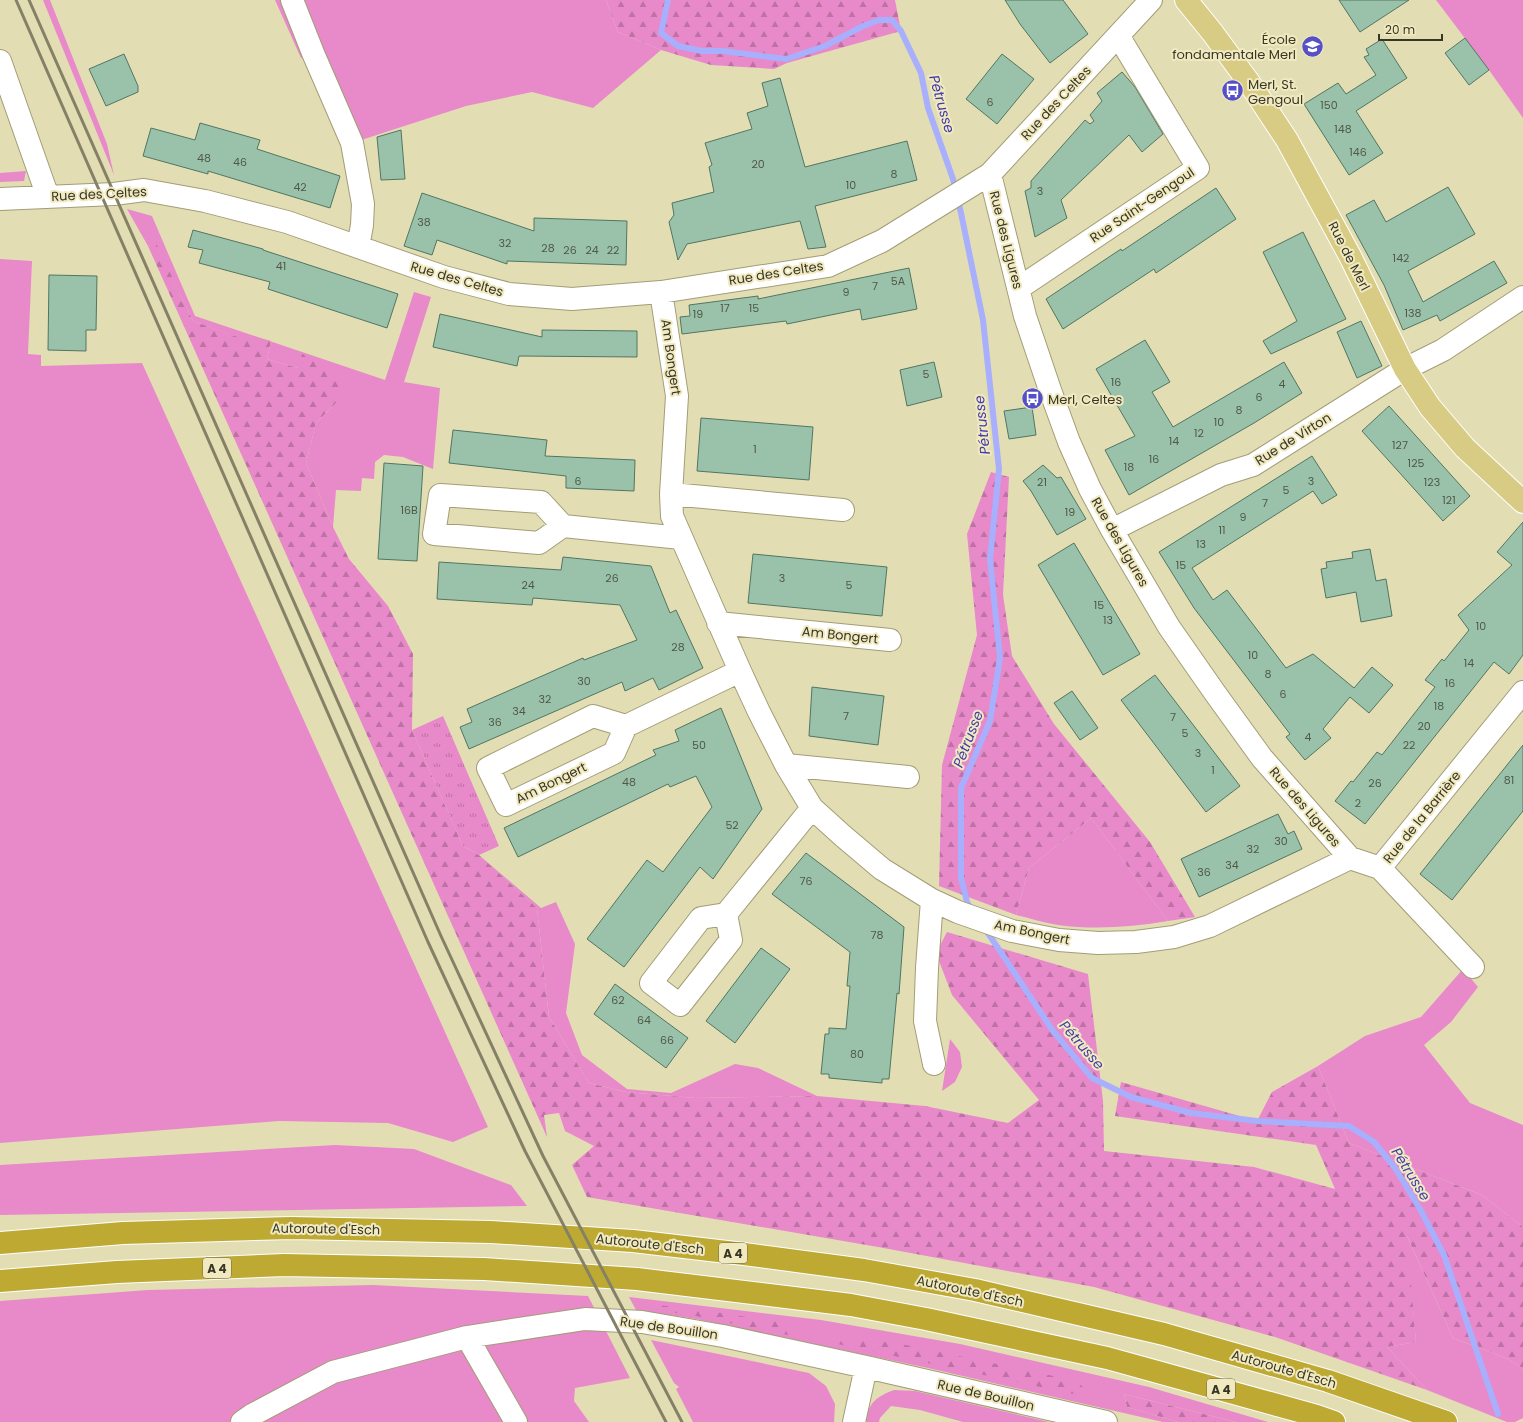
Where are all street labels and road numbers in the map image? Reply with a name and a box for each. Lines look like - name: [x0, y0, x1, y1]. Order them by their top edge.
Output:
- street label: Rue des Celtes: [1016, 61, 1096, 144]
- street label: Rue Saint-Gengoul: [1086, 163, 1198, 247]
- street label: Rue des Celtes: [51, 182, 148, 206]
- street label: Rue des Ligures: [985, 189, 1027, 291]
- street label: Rue de Merl: [1323, 218, 1375, 294]
- street label: Rue des Celtes: [727, 256, 825, 290]
- street label: Rue des Celtes: [408, 257, 506, 301]
- street label: Am Bongert: [656, 318, 686, 397]
- street label: Rue de Virton: [1251, 408, 1335, 470]
- street label: Rue des Ligures: [1087, 494, 1153, 590]
- street label: Am Bongert: [801, 622, 879, 648]
- street label: Am Bongert: [512, 758, 590, 808]
- street label: Rue des Ligures: [1265, 763, 1345, 851]
- street label: Rue de la Barrière: [1379, 767, 1465, 867]
- street label: Am Bongert: [993, 915, 1072, 949]
- street label: Autoroute d'Esch: [272, 1219, 380, 1239]
- street label: Autoroute d'Esch: [595, 1229, 705, 1259]
- road number: A 4: [719, 1243, 747, 1263]
- road number: A 4: [203, 1258, 231, 1278]
- street label: Autoroute d'Esch: [915, 1270, 1025, 1312]
- street label: Rue de Bouillon: [619, 1312, 719, 1344]
- street label: Autoroute d'Esch: [1229, 1345, 1339, 1393]
- street label: Rue de Bouillon: [936, 1375, 1036, 1415]
- road number: A 4: [1207, 1379, 1235, 1399]

